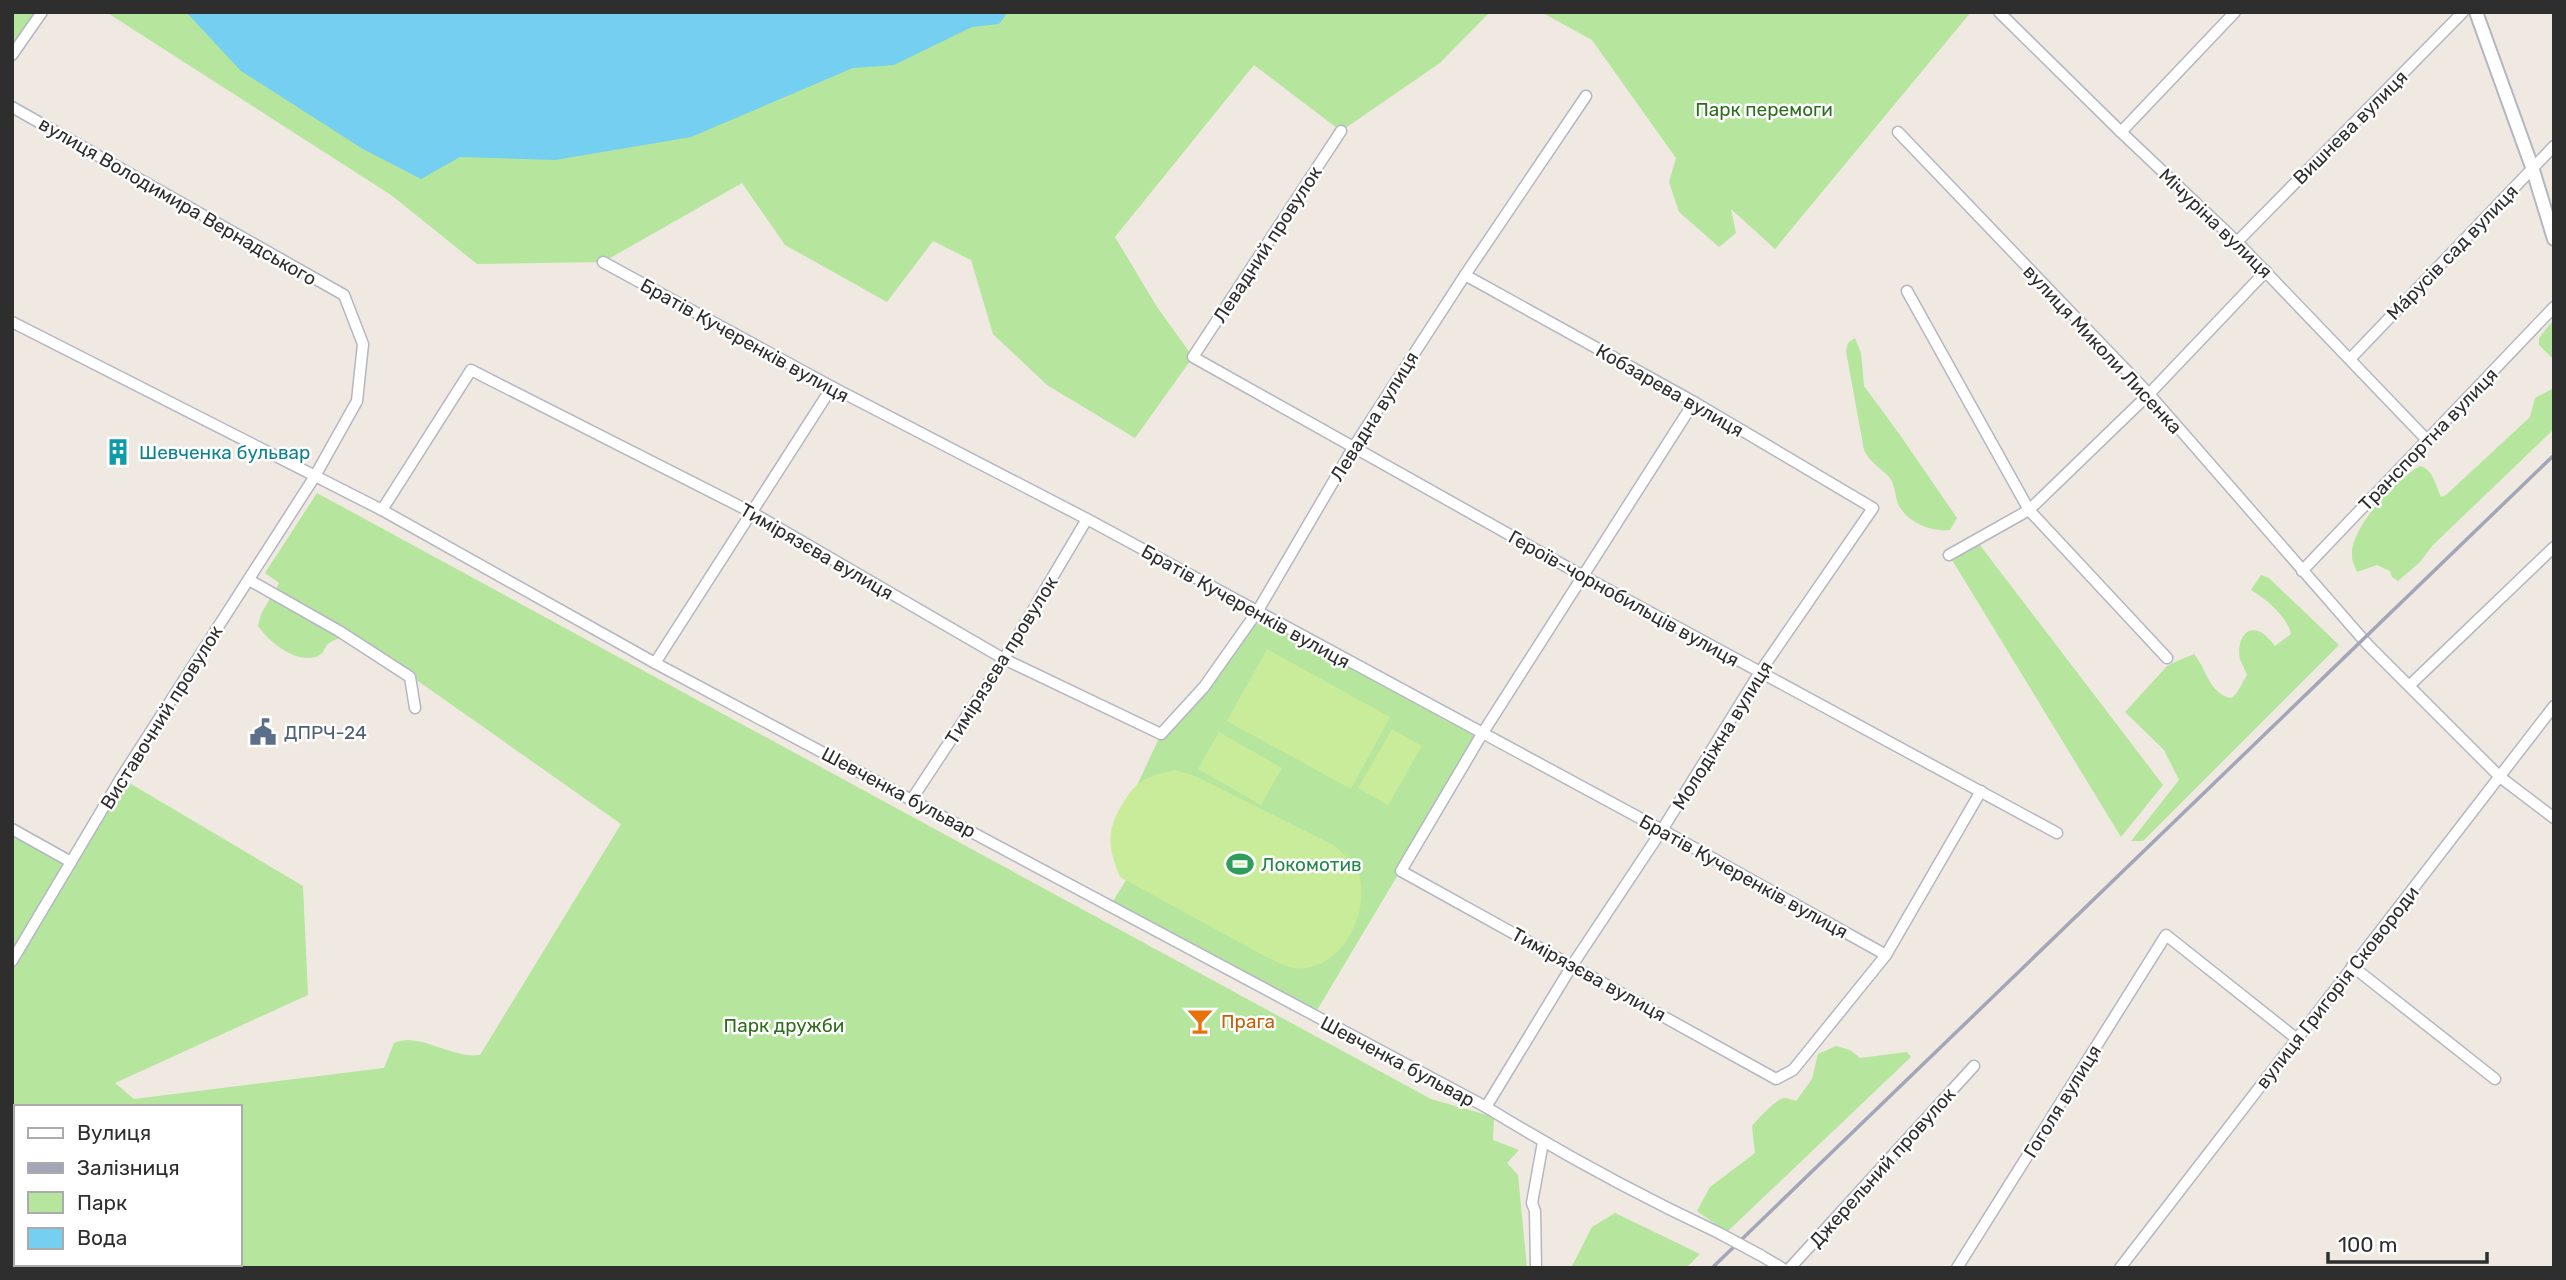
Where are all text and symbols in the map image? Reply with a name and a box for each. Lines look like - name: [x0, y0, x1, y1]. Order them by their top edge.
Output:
- street label: Вишнева вулиця: [2288, 65, 2412, 189]
- park label: Парк перемоги: [1695, 98, 1833, 121]
- street label: вулиця Володимира Вернадського: [35, 112, 321, 291]
- street label: Левадний провулок: [1208, 162, 1327, 327]
- street label: Мічуріна вулиця: [2154, 164, 2277, 283]
- street label: Мáрусів сад вулиця: [2382, 180, 2523, 325]
- street label: вулиця Миколи Лисенка: [2018, 260, 2187, 439]
- street label: Братів Кучеренків вулиця: [636, 273, 853, 407]
- street label: Кобзарева вулиця: [1592, 339, 1748, 442]
- street label: Левадна вулиця: [1325, 347, 1424, 485]
- street label: Транспортна вулиця: [2354, 363, 2503, 516]
- building icon: Шевченка бульвар: [103, 437, 133, 467]
- place label: Шевченка бульвар: [139, 441, 310, 464]
- street label: Тимірязєва вулиця: [736, 498, 897, 605]
- street label: Героїв-чорнобильців вулиця: [1504, 525, 1743, 672]
- street label: Братів Кучеренків вулиця: [1137, 539, 1354, 673]
- street label: Тимірязєва провулок: [940, 572, 1063, 749]
- street label: Виставочний провулок: [95, 621, 227, 813]
- street label: Молодіжна вулиця: [1667, 657, 1777, 814]
- public building icon: ДПРЧ-24: [248, 717, 278, 747]
- place label: ДПРЧ-24: [284, 721, 367, 744]
- street label: Шевченка бульвар: [818, 742, 980, 843]
- street label: Братів Кучеренків вулиця: [1635, 809, 1852, 943]
- sports icon: Локомотив: [1225, 849, 1255, 879]
- place label: Локомотив: [1261, 853, 1362, 876]
- street label: вулиця Григорія Сковороди: [2251, 881, 2424, 1093]
- street label: Тимірязєва вулиця: [1508, 922, 1670, 1026]
- bar icon: Прага: [1185, 1006, 1215, 1036]
- place label: Прага: [1221, 1010, 1275, 1033]
- street label: Шевченка бульвар: [1317, 1011, 1479, 1112]
- park label: Парк дружби: [724, 1014, 844, 1037]
- street label: Гоголя вулиця: [2019, 1041, 2106, 1162]
- street label: Джерельний провулок: [1805, 1083, 1960, 1252]
- legend: [14, 1105, 242, 1266]
- text: Вулиця: [77, 1120, 151, 1145]
- text: Залізниця: [77, 1155, 180, 1180]
- text: Парк: [77, 1190, 127, 1215]
- scale bar: [2328, 1220, 2487, 1264]
- text: Вода: [77, 1225, 127, 1250]
- text: 100 m: [2338, 1232, 2397, 1257]

